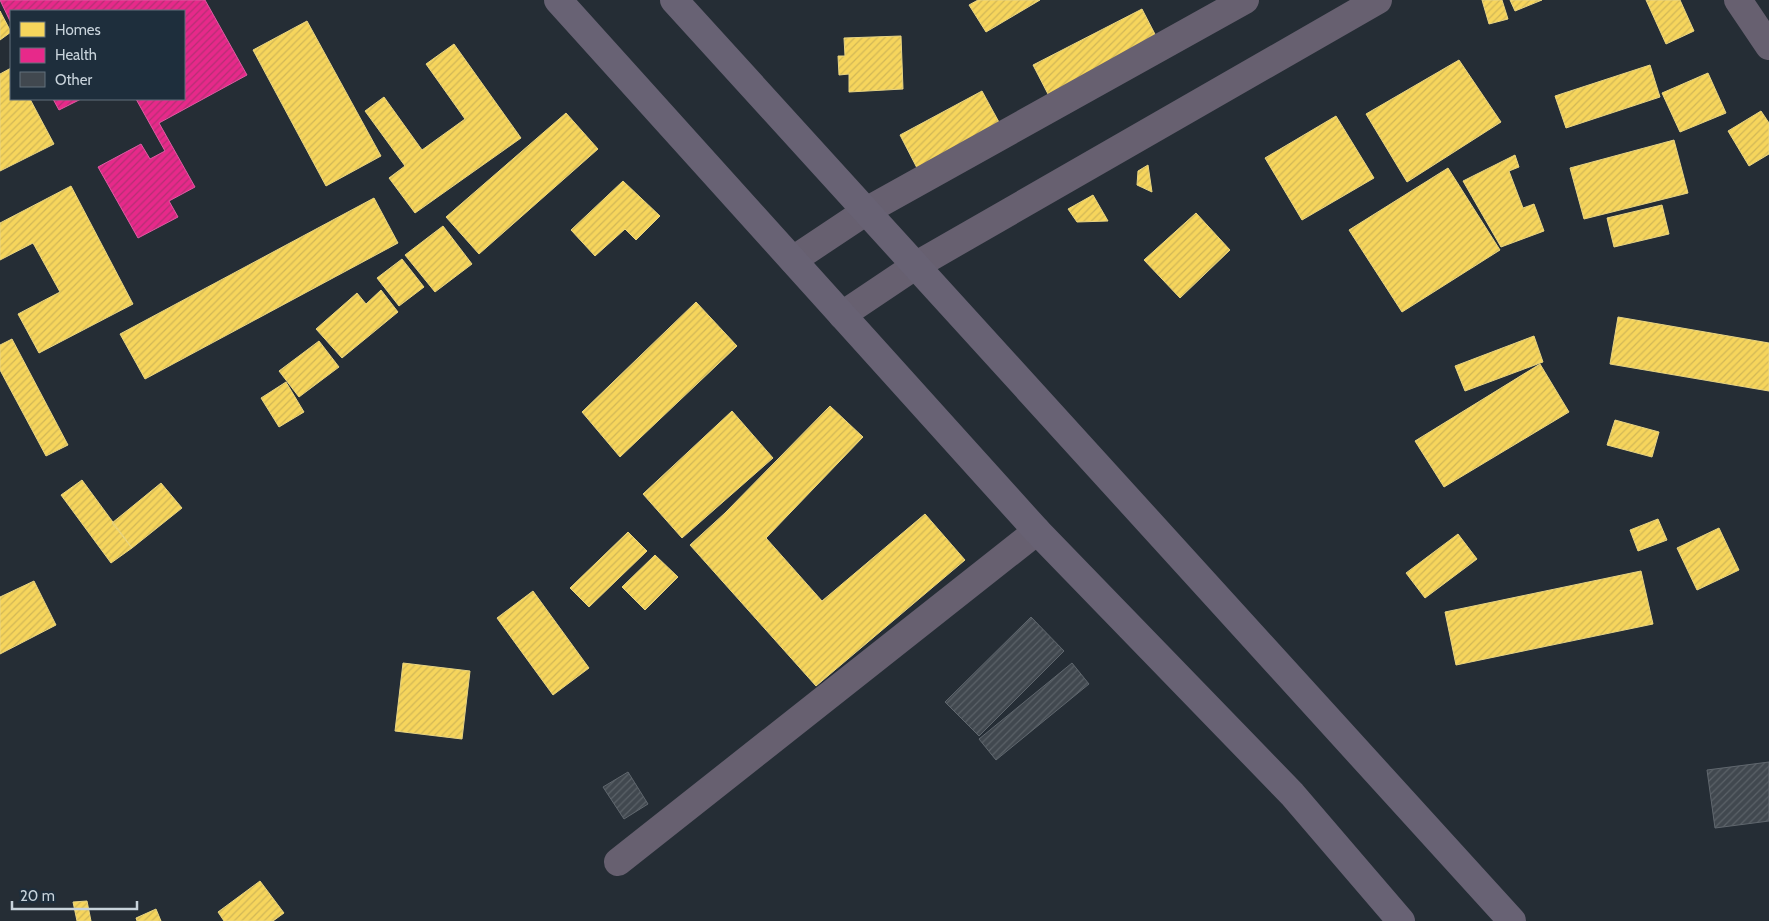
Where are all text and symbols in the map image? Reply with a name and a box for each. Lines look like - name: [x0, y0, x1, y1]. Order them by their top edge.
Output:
- legend: [10, 10, 185, 100]
- text: Homes: [55, 21, 101, 39]
- text: Health: [55, 46, 97, 64]
- text: Other: [55, 71, 92, 89]
- scale bar: [12, 878, 138, 910]
- text: 20 m: [20, 887, 55, 905]

